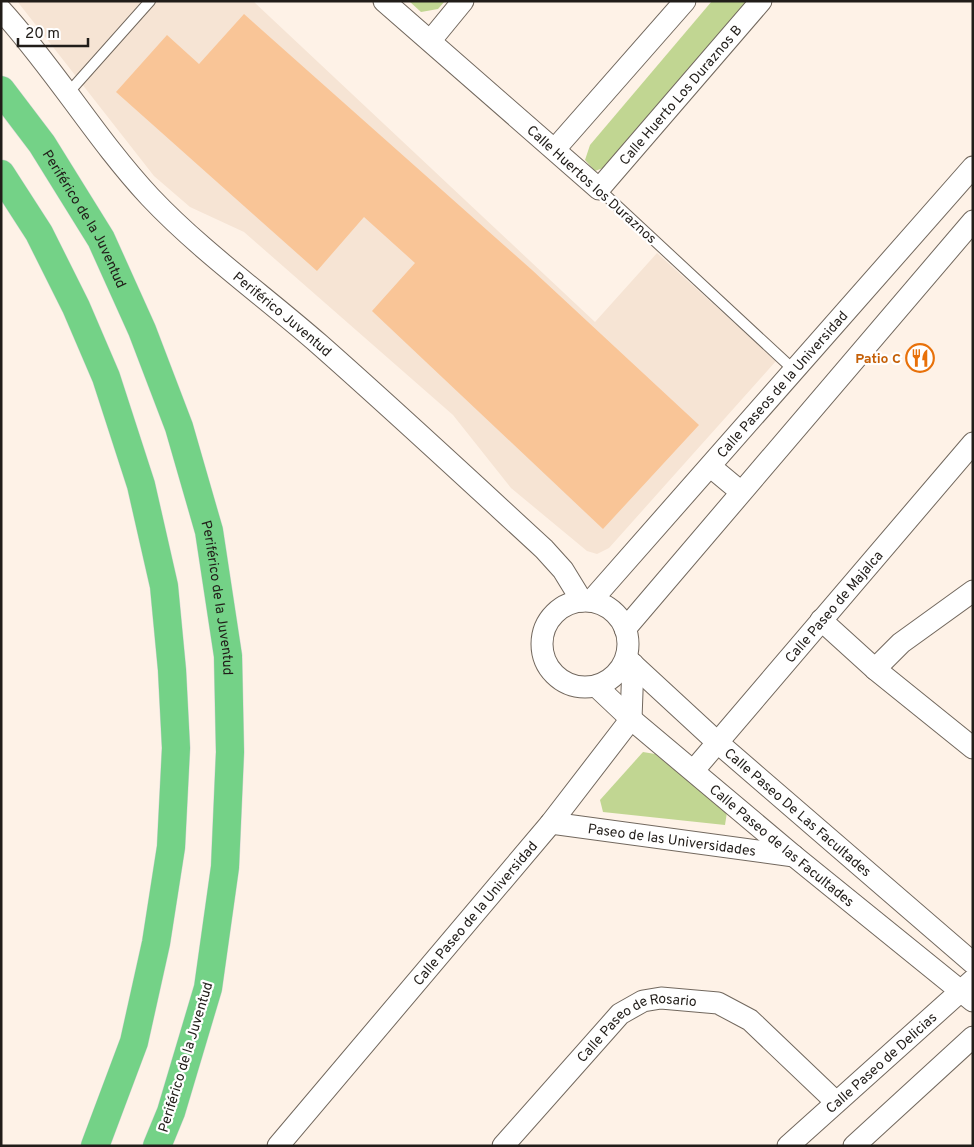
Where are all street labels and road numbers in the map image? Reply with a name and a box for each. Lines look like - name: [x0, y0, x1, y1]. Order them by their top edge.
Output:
- street label: Calle Huerto Los Duraznos B: [616, 22, 746, 169]
- street label: Calle Huertos los Duraznos: [523, 122, 659, 248]
- street label: Periférico de la Juventud: [38, 147, 129, 291]
- street label: Periférico Juventud: [229, 269, 334, 361]
- street label: Calle Paseos de la Universidad: [714, 308, 852, 462]
- street label: Periférico de la Juventud: [196, 519, 235, 675]
- street label: Calle Paseo de Majalca: [782, 548, 887, 667]
- street label: Calle Paseo De Las Facultades: [720, 745, 874, 881]
- street label: Calle Paseo de las Facultades: [705, 781, 857, 911]
- street label: Paseo de las Universidades: [587, 821, 757, 861]
- street label: Calle Paseo de la Universidad: [410, 838, 542, 990]
- street label: Periférico de la Juventud: [155, 980, 217, 1135]
- street label: Calle Paseo de Rosario: [574, 991, 698, 1067]
- street label: Calle Paseo de Delicias: [823, 1009, 941, 1118]

